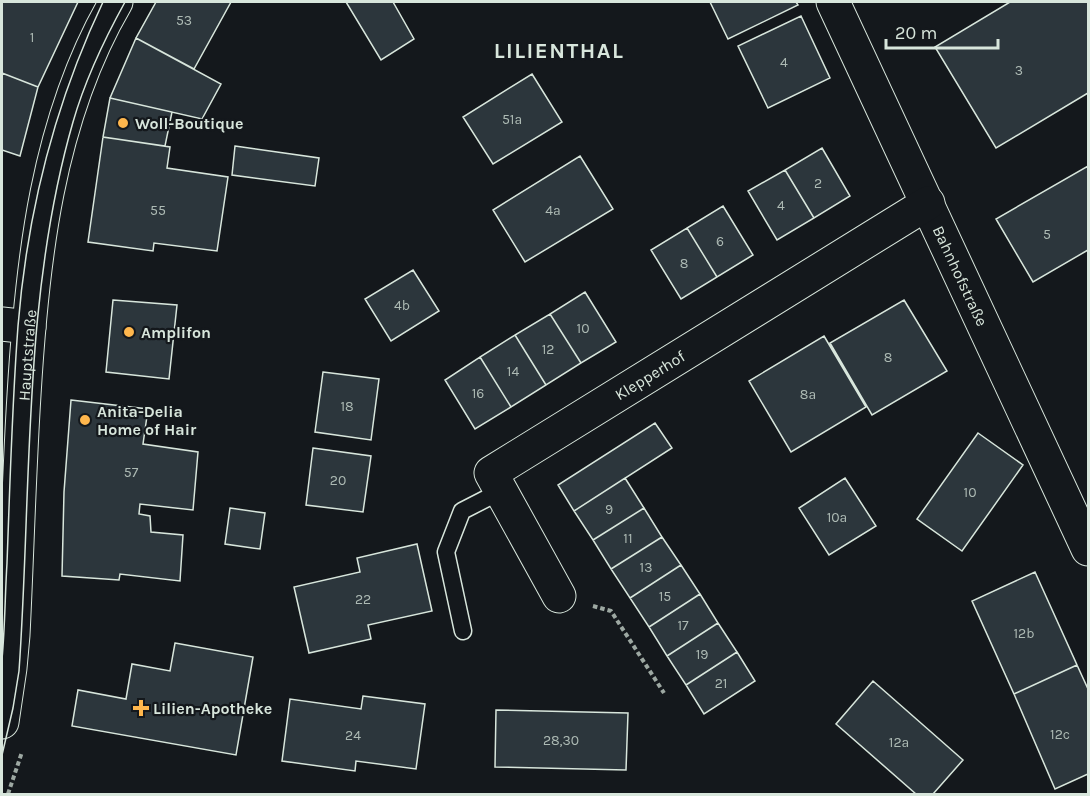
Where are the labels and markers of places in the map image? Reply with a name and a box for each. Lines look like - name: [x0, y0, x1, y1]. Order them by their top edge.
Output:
- place label: Woll-Boutique: [135, 114, 244, 133]
- marker: Woll-Boutique: [116, 116, 130, 130]
- place label: Amplifon: [141, 323, 211, 342]
- marker: Amplifon: [122, 325, 136, 339]
- place label: Anita-Delia Home of Hair: [97, 402, 197, 439]
- marker: Anita-Delia Home of Hair: [78, 413, 92, 427]
- place label: Lilien-Apotheke: [153, 699, 272, 718]
- marker: Lilien-Apotheke: [134, 701, 148, 715]

